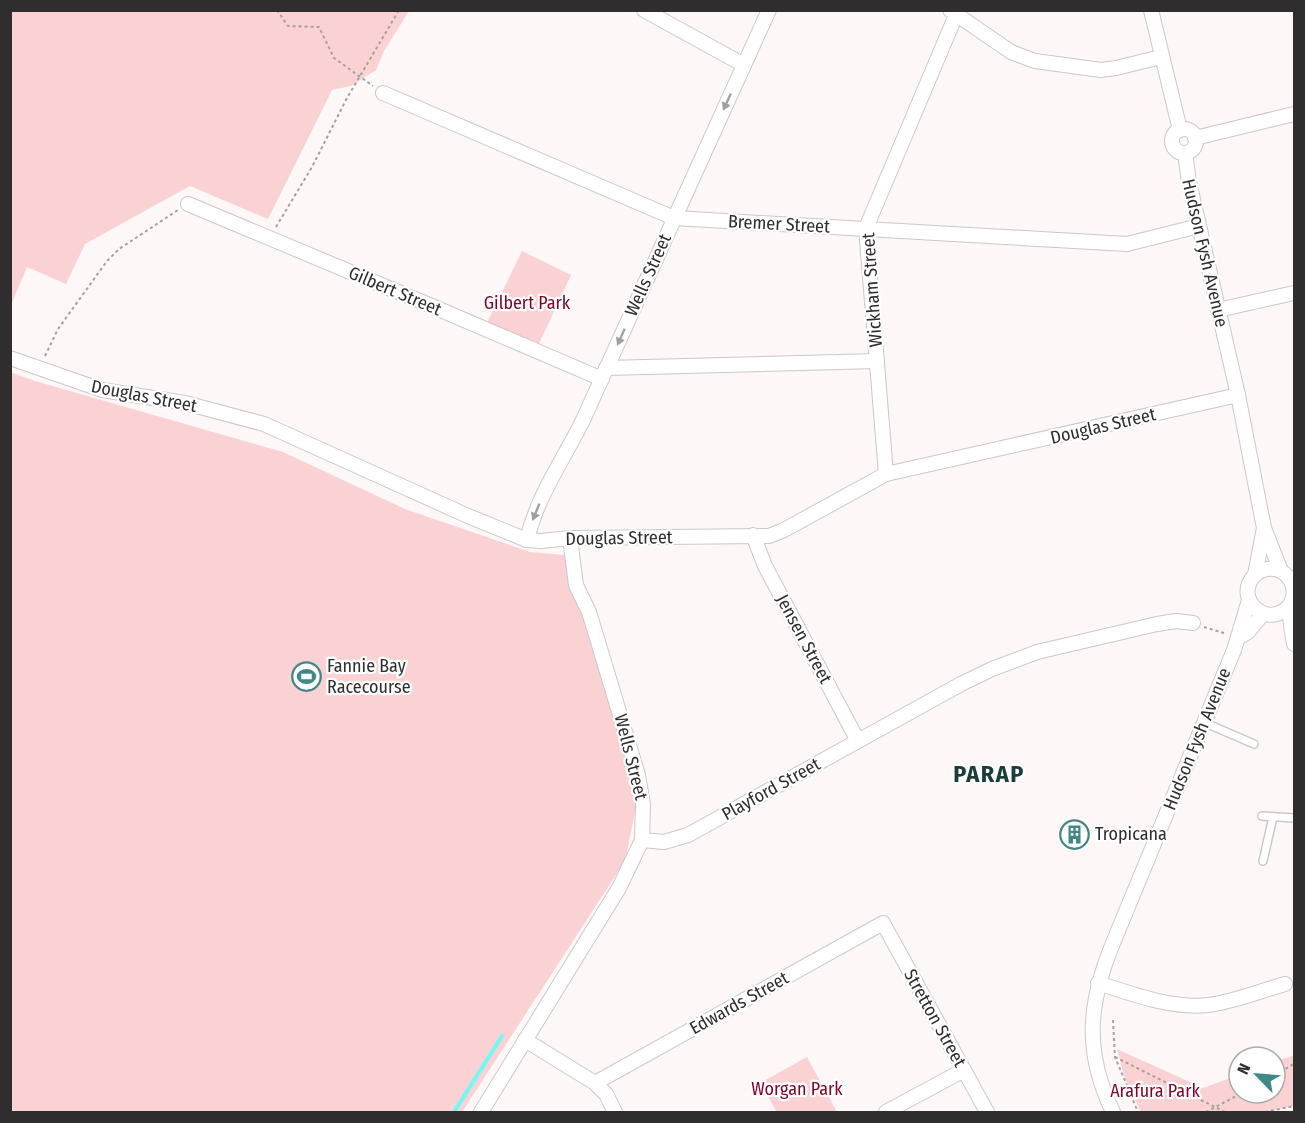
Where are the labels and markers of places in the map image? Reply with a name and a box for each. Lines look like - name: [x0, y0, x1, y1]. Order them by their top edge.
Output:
- place label: Fannie Bay Racecourse: [327, 655, 411, 698]
- sports icon: Fannie Bay Racecourse: [290, 660, 322, 692]
- building icon: Tropicana: [1058, 818, 1090, 850]
- place label: Tropicana: [1095, 823, 1167, 845]

